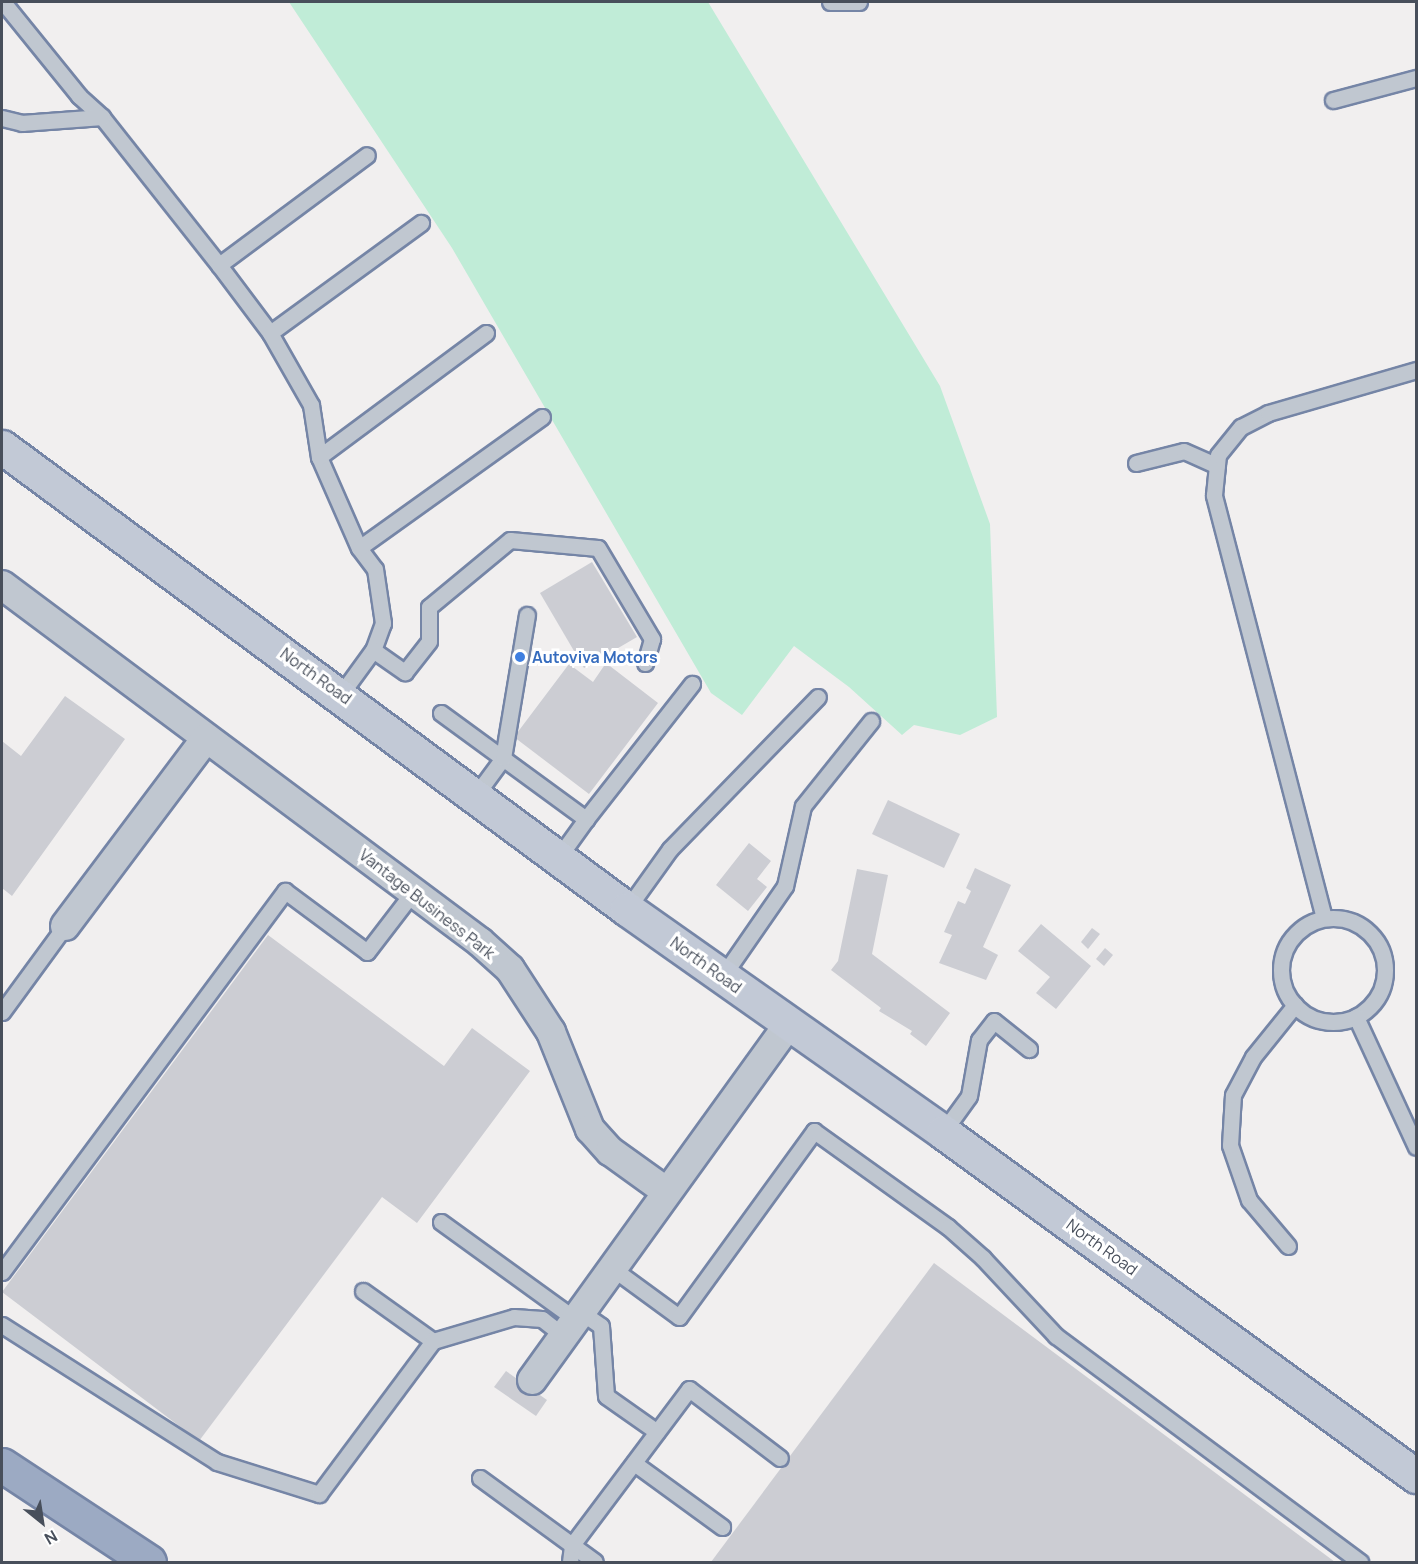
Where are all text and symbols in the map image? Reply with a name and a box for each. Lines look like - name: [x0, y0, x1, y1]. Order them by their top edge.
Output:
- street label: North Road: [277, 644, 355, 708]
- place label: Autoviva Motors: [532, 647, 658, 667]
- marker: Autoviva Motors: [513, 650, 527, 664]
- street label: Vantage Business Park: [355, 845, 499, 963]
- street label: North Road: [667, 933, 745, 997]
- street label: North Road: [1063, 1215, 1141, 1279]
- north arrow: [12, 1492, 72, 1552]
- text: N: [41, 1525, 61, 1550]

